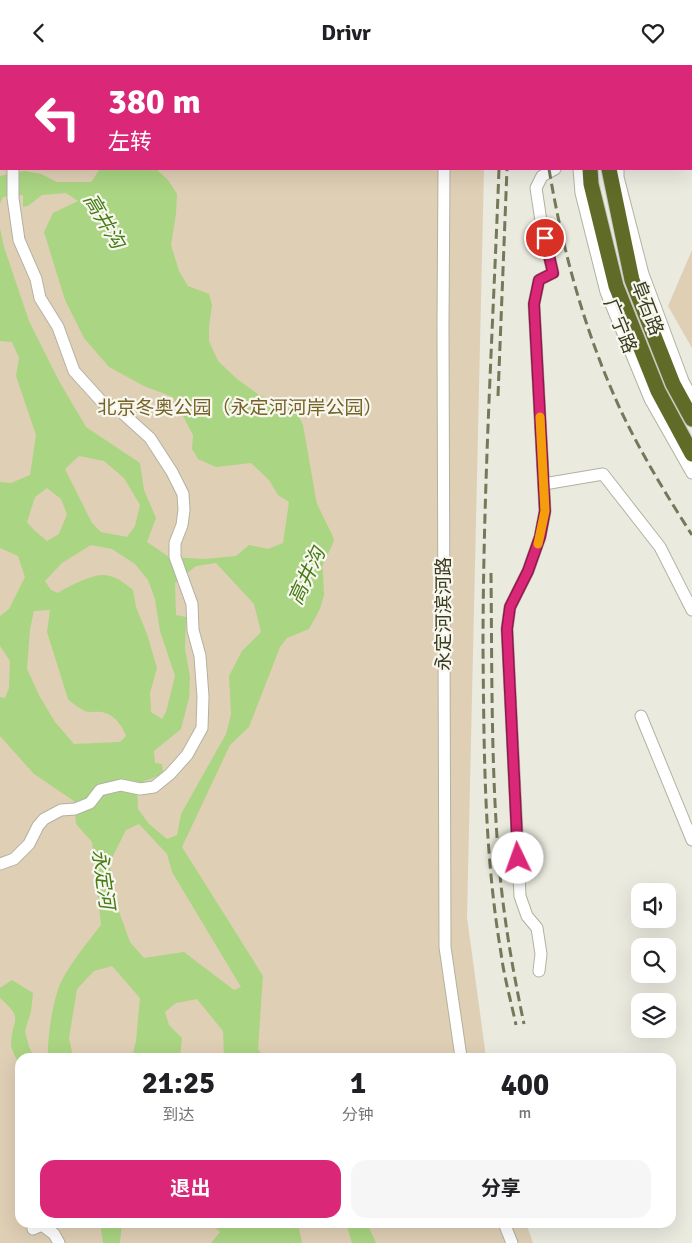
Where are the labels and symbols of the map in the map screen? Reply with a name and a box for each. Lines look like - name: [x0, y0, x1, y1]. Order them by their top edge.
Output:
- water label: 高井沟: [78, 189, 131, 255]
- pin: [524, 217, 566, 259]
- street label: 阜石路: [626, 277, 668, 339]
- street label: 广宁路: [598, 295, 642, 357]
- park label: 北京冬奥公园（永定河河岸公园）: [97, 396, 383, 420]
- water label: 高井沟: [283, 542, 332, 608]
- street label: 永定河滨河路: [432, 557, 456, 671]
- position arrow: [491, 831, 543, 883]
- water label: 永定河: [86, 848, 120, 914]

